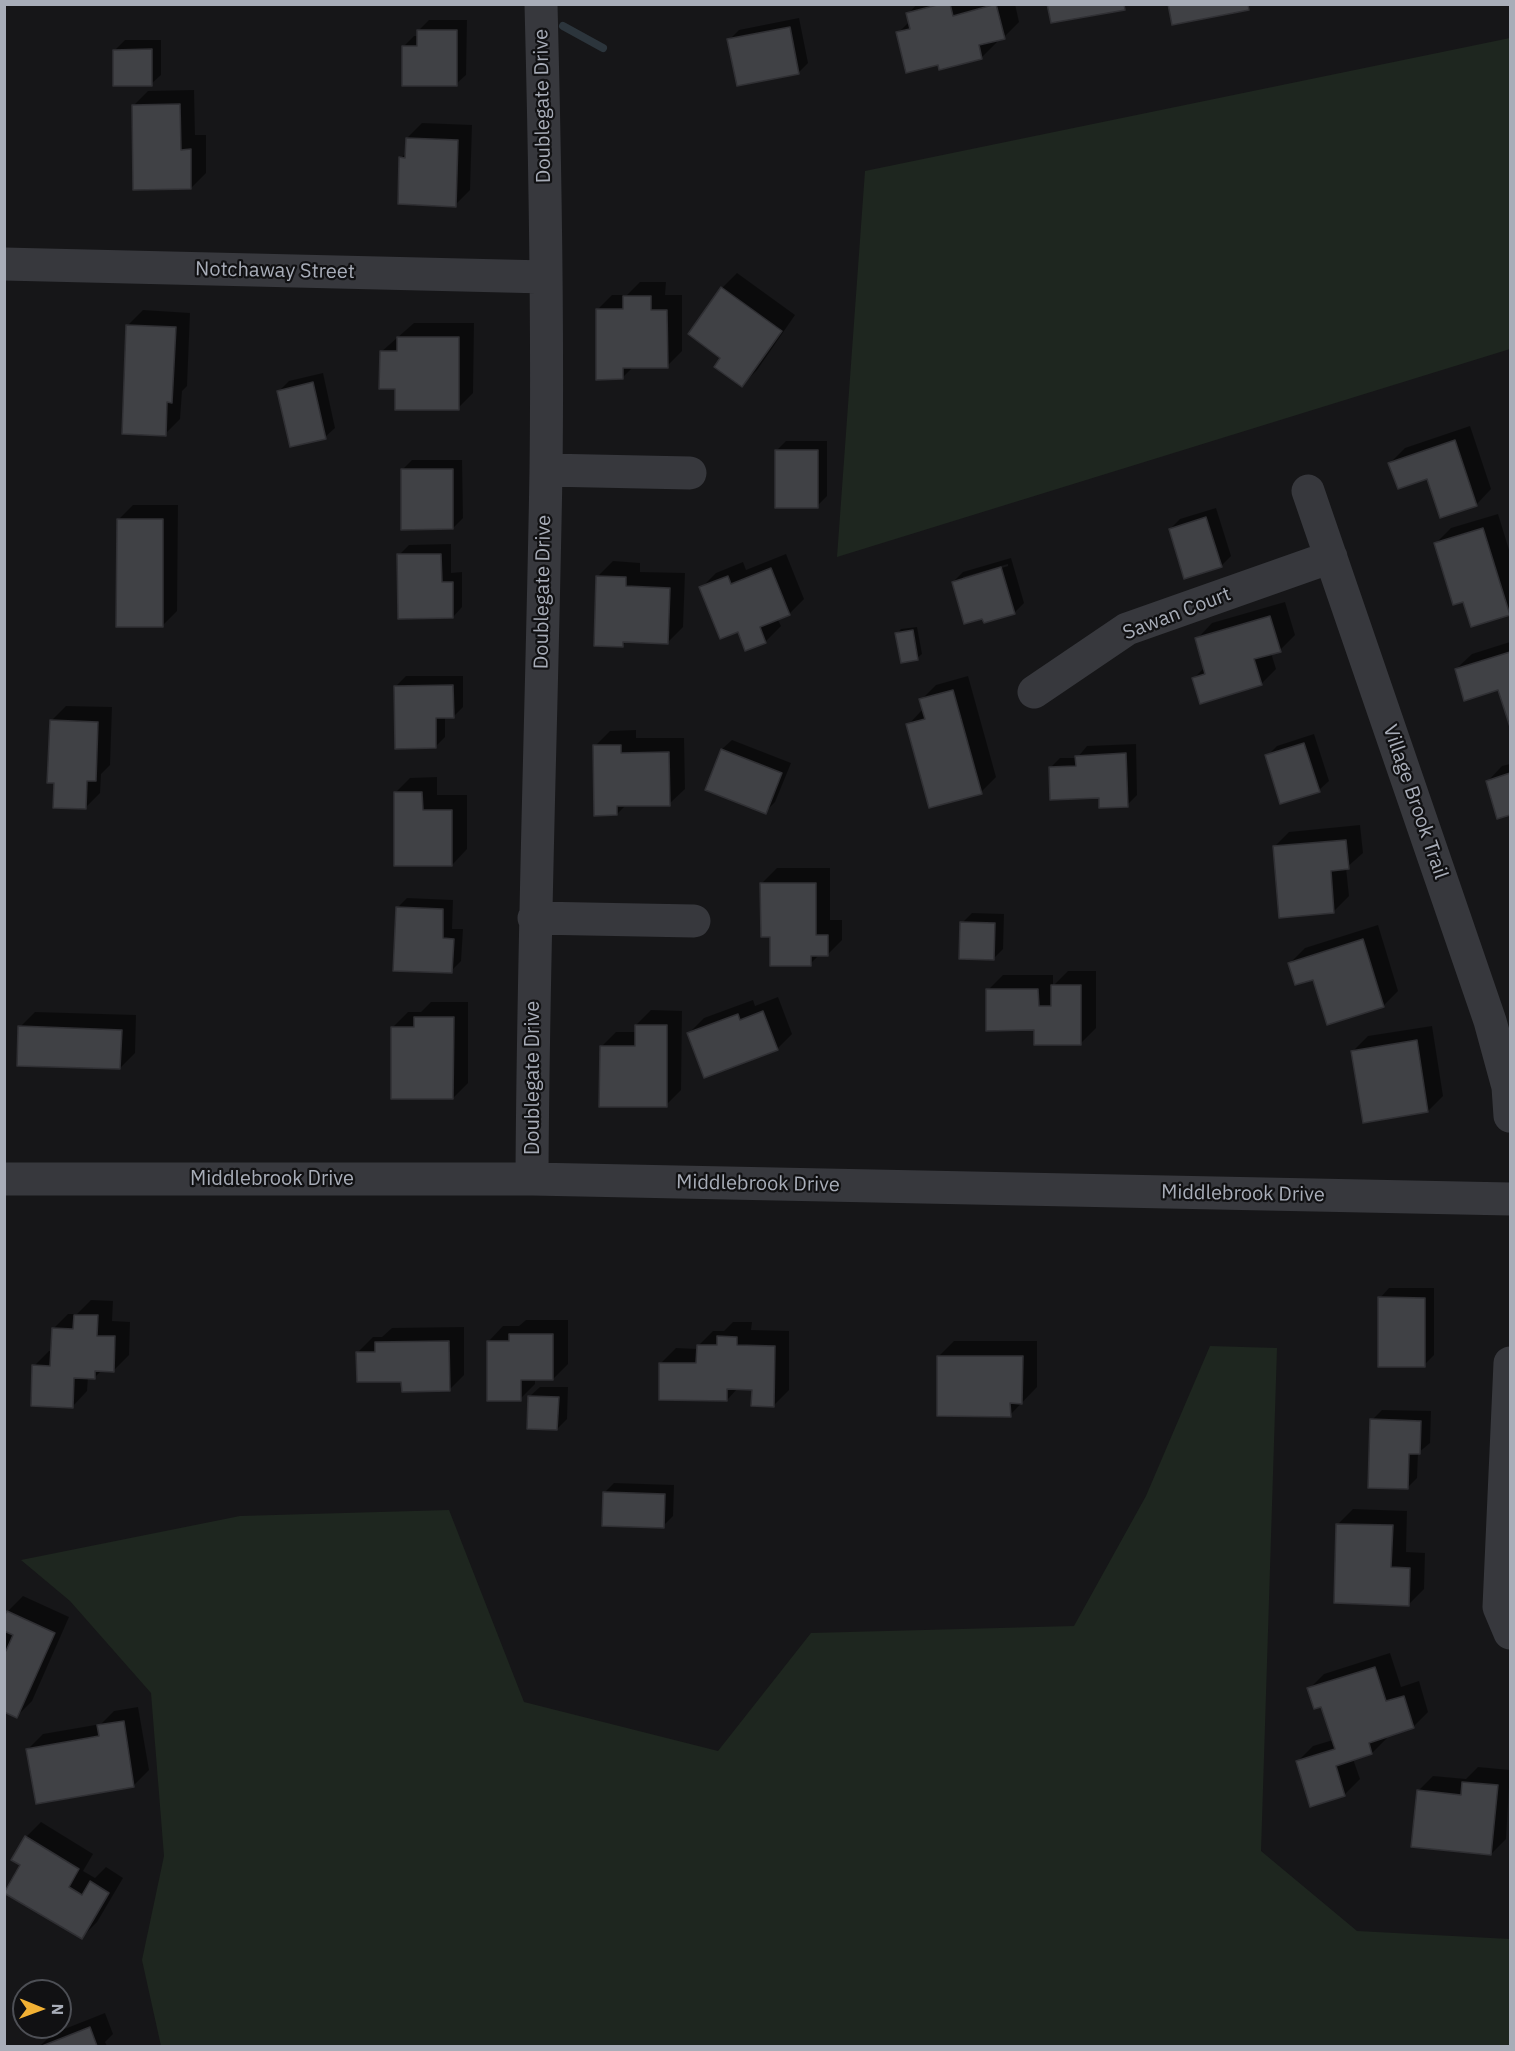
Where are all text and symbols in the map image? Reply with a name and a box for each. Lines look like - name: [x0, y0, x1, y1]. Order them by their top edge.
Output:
- street label: Doublegate Drive: [530, 29, 556, 183]
- street label: Notchaway Street: [195, 258, 355, 284]
- street label: Doublegate Drive: [530, 515, 556, 669]
- street label: Sawan Court: [1120, 582, 1234, 646]
- street label: Village Brook Trail: [1377, 722, 1453, 882]
- street label: Doublegate Drive: [521, 1001, 545, 1155]
- street label: Middlebrook Drive: [190, 1167, 354, 1191]
- street label: Middlebrook Drive: [676, 1171, 840, 1197]
- street label: Middlebrook Drive: [1161, 1181, 1325, 1207]
- north arrow: [12, 1979, 72, 2039]
- text: N: [48, 2003, 68, 2015]

